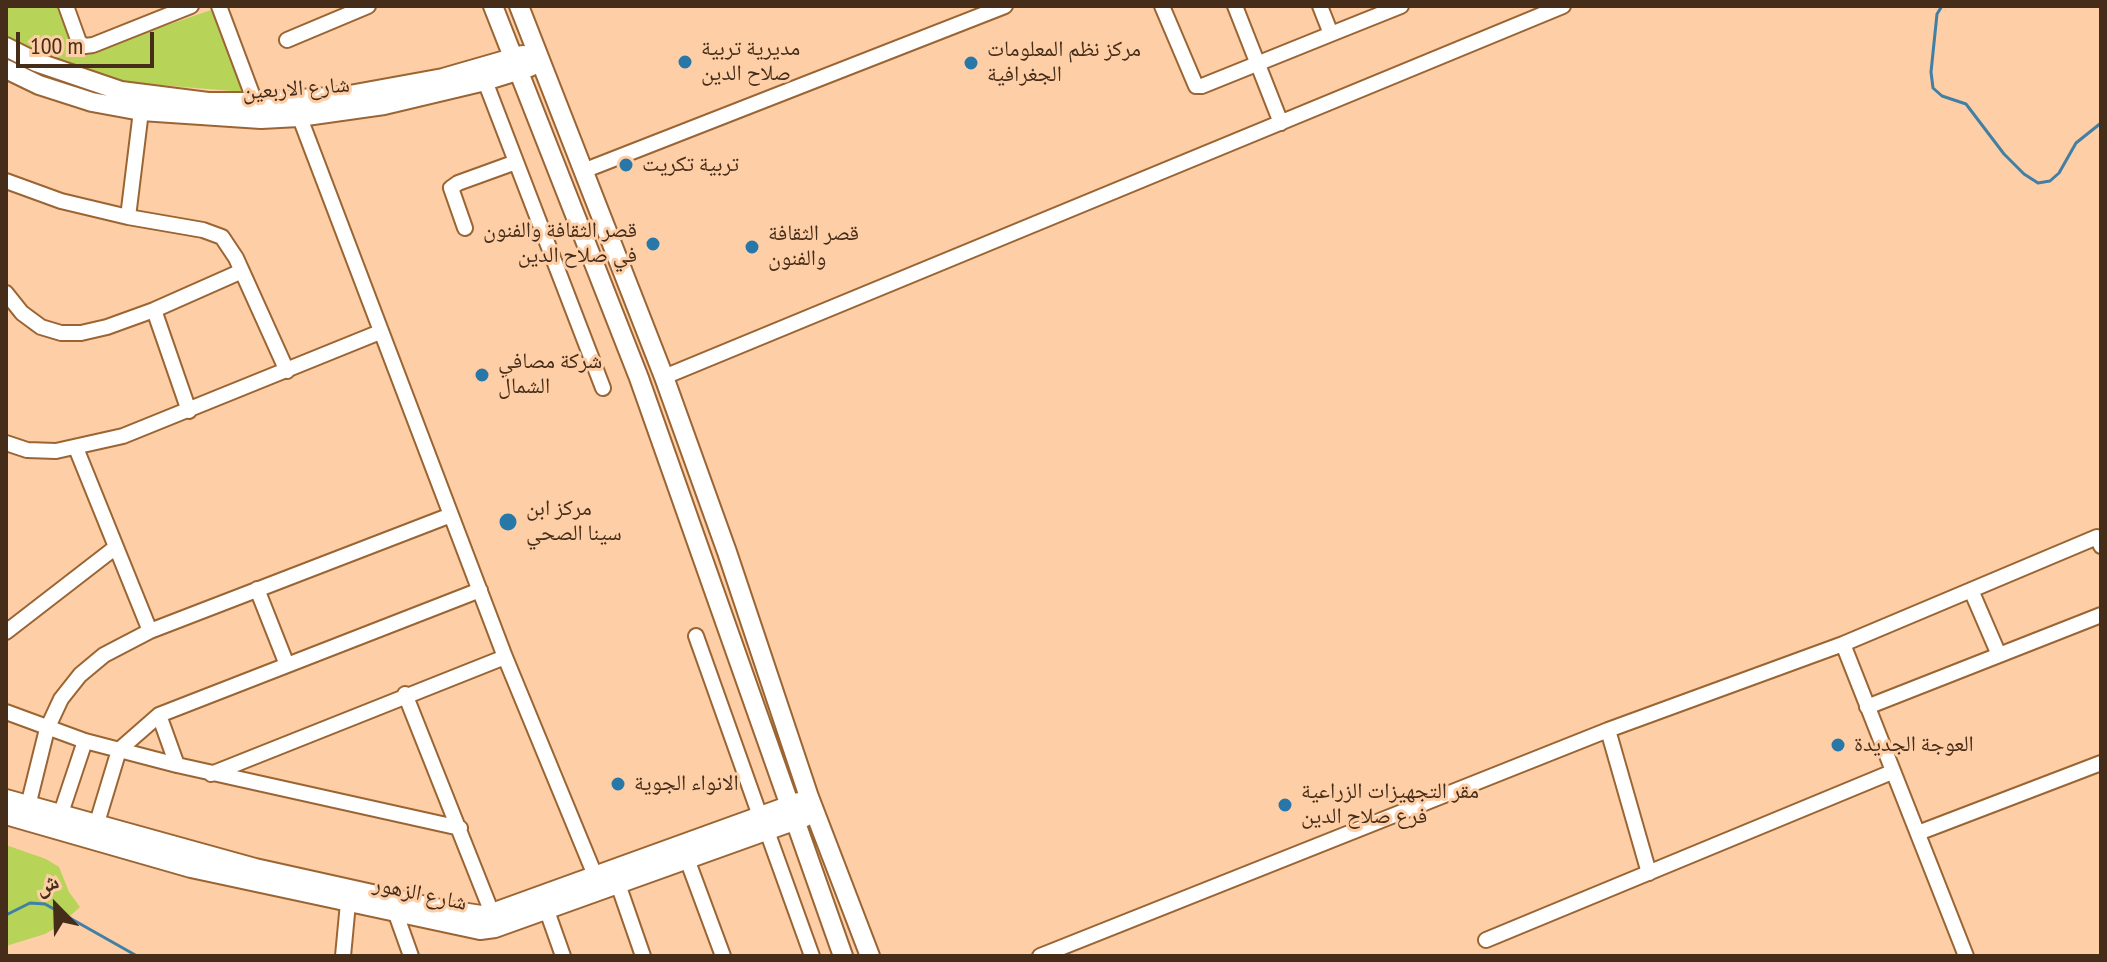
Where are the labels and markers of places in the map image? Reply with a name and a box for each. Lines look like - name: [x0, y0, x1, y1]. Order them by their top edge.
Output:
- place label: مديرية تربية صلاح الدين: [701, 36, 800, 88]
- place label: مركز نظم المعلومات الجغرافية: [987, 37, 1141, 88]
- marker: مديرية تربية صلاح الدين: [676, 53, 694, 71]
- marker: مركز نظم المعلومات الجغرافية: [962, 54, 980, 72]
- place label: تربية تكريت: [642, 152, 739, 178]
- marker: تربية تكريت: [617, 156, 635, 174]
- place label: قصر الثقافة والفنون في صلاح الدين: [483, 218, 637, 270]
- place label: قصر الثقافة والفنون: [768, 221, 859, 272]
- marker: قصر الثقافة والفنون في صلاح الدين: [644, 235, 662, 253]
- marker: قصر الثقافة والفنون: [743, 238, 761, 256]
- place label: شركة مصافي الشمال: [498, 349, 602, 400]
- marker: شركة مصافي الشمال: [473, 366, 491, 384]
- place label: مركز ابن سينا الصحي: [526, 496, 622, 548]
- marker: مركز ابن سينا الصحي: [497, 511, 519, 533]
- place label: العوجة الجديدة: [1854, 732, 1974, 758]
- marker: العوجة الجديدة: [1829, 736, 1847, 754]
- place label: الانواء الجوية: [634, 771, 739, 797]
- marker: الانواء الجوية: [609, 775, 627, 793]
- place label: مقر التجهيزات الزراعية فرع صلاح الدين: [1301, 779, 1479, 830]
- marker: مقر التجهيزات الزراعية فرع صلاح الدين: [1276, 796, 1294, 814]

